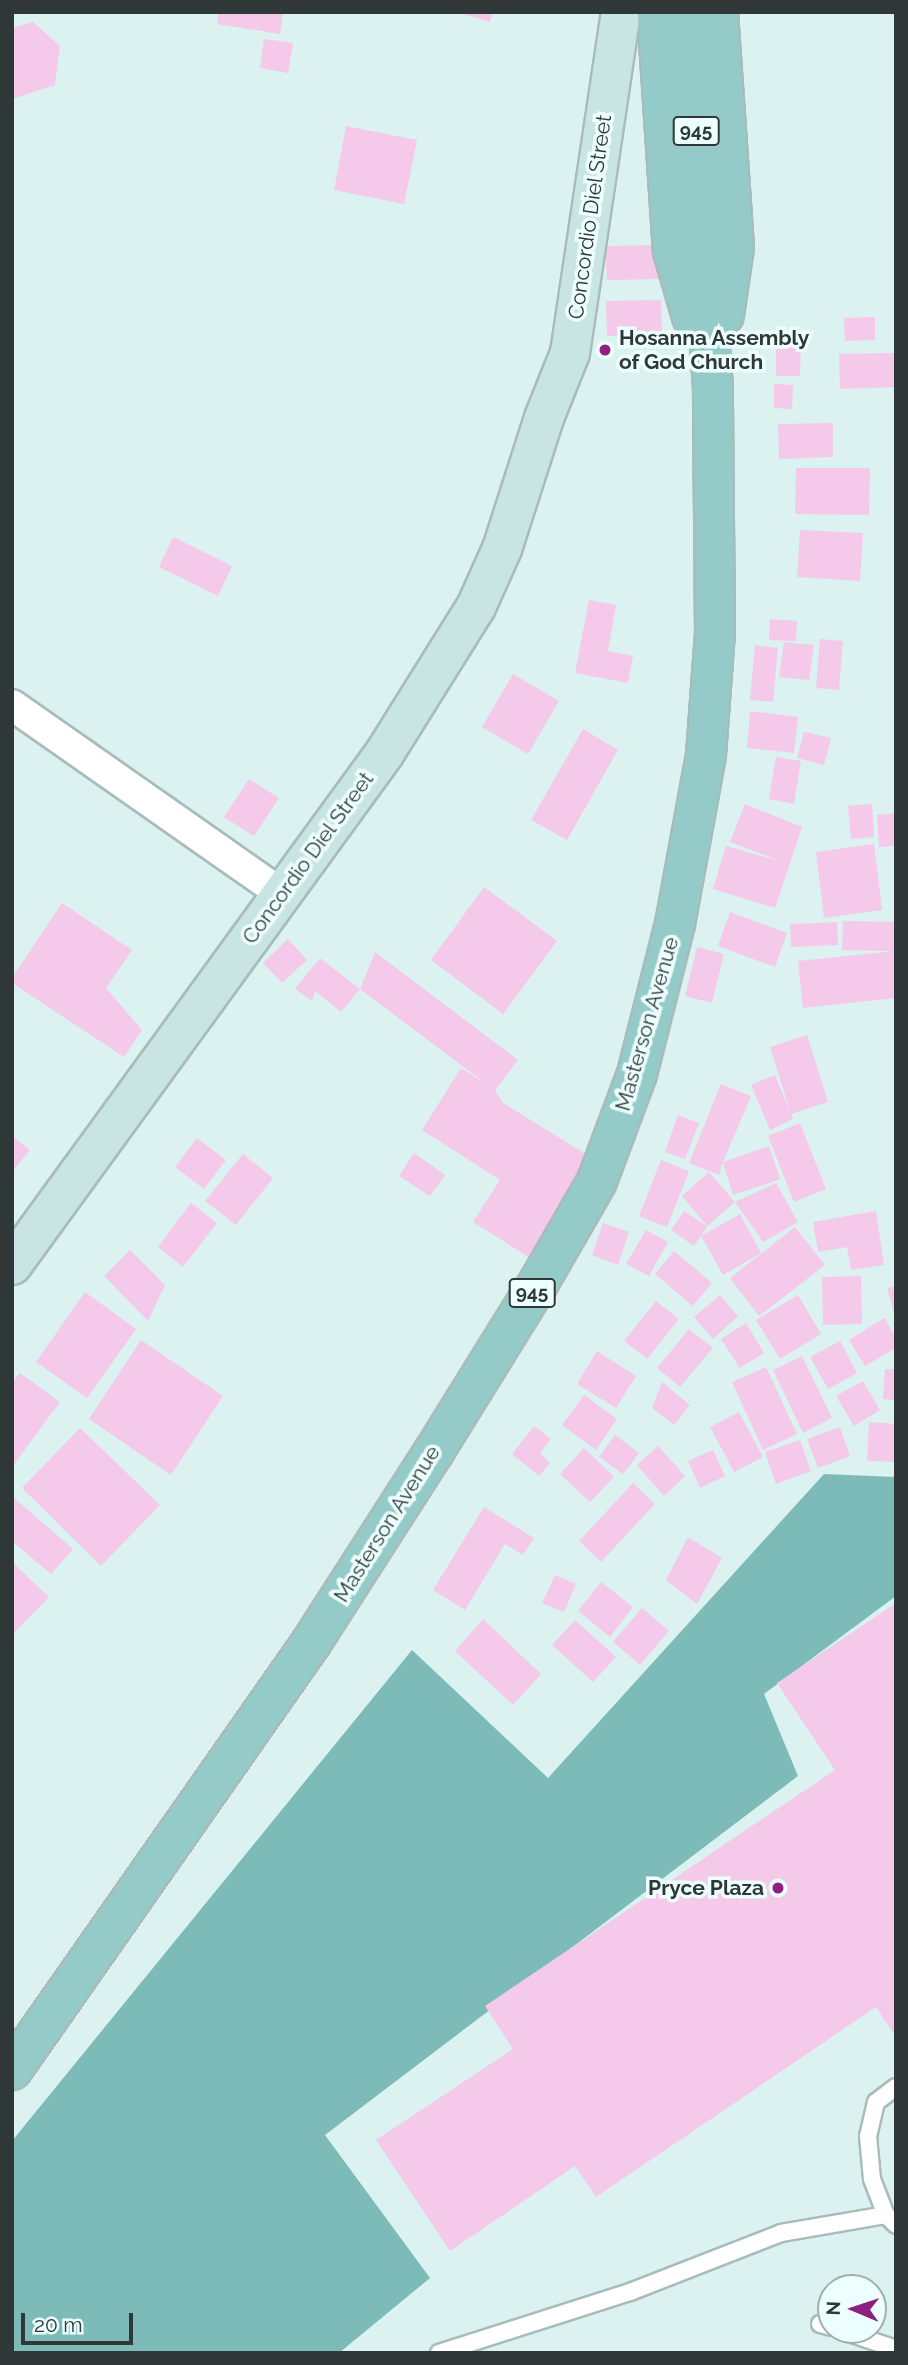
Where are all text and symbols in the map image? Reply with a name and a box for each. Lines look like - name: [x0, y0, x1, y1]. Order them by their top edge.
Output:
- street label: Concordio Diel Street: [563, 113, 617, 321]
- road number: 945: [672, 116, 720, 146]
- place label: Hosanna Assembly of God Church: [619, 325, 810, 375]
- marker: Hosanna Assembly of God Church: [597, 342, 613, 358]
- street label: Concordio Diel Street: [237, 767, 379, 949]
- street label: Masterson Avenue: [610, 934, 684, 1114]
- road number: 945: [508, 1278, 556, 1308]
- street label: Masterson Avenue: [329, 1441, 445, 1607]
- place label: Pryce Plaza: [648, 1875, 764, 1901]
- marker: Pryce Plaza: [770, 1880, 786, 1896]
- north arrow: [817, 2274, 887, 2344]
- scale bar: [24, 2298, 136, 2342]
- text: N: [822, 2301, 844, 2316]
- text: 20 m: [34, 2312, 82, 2337]

